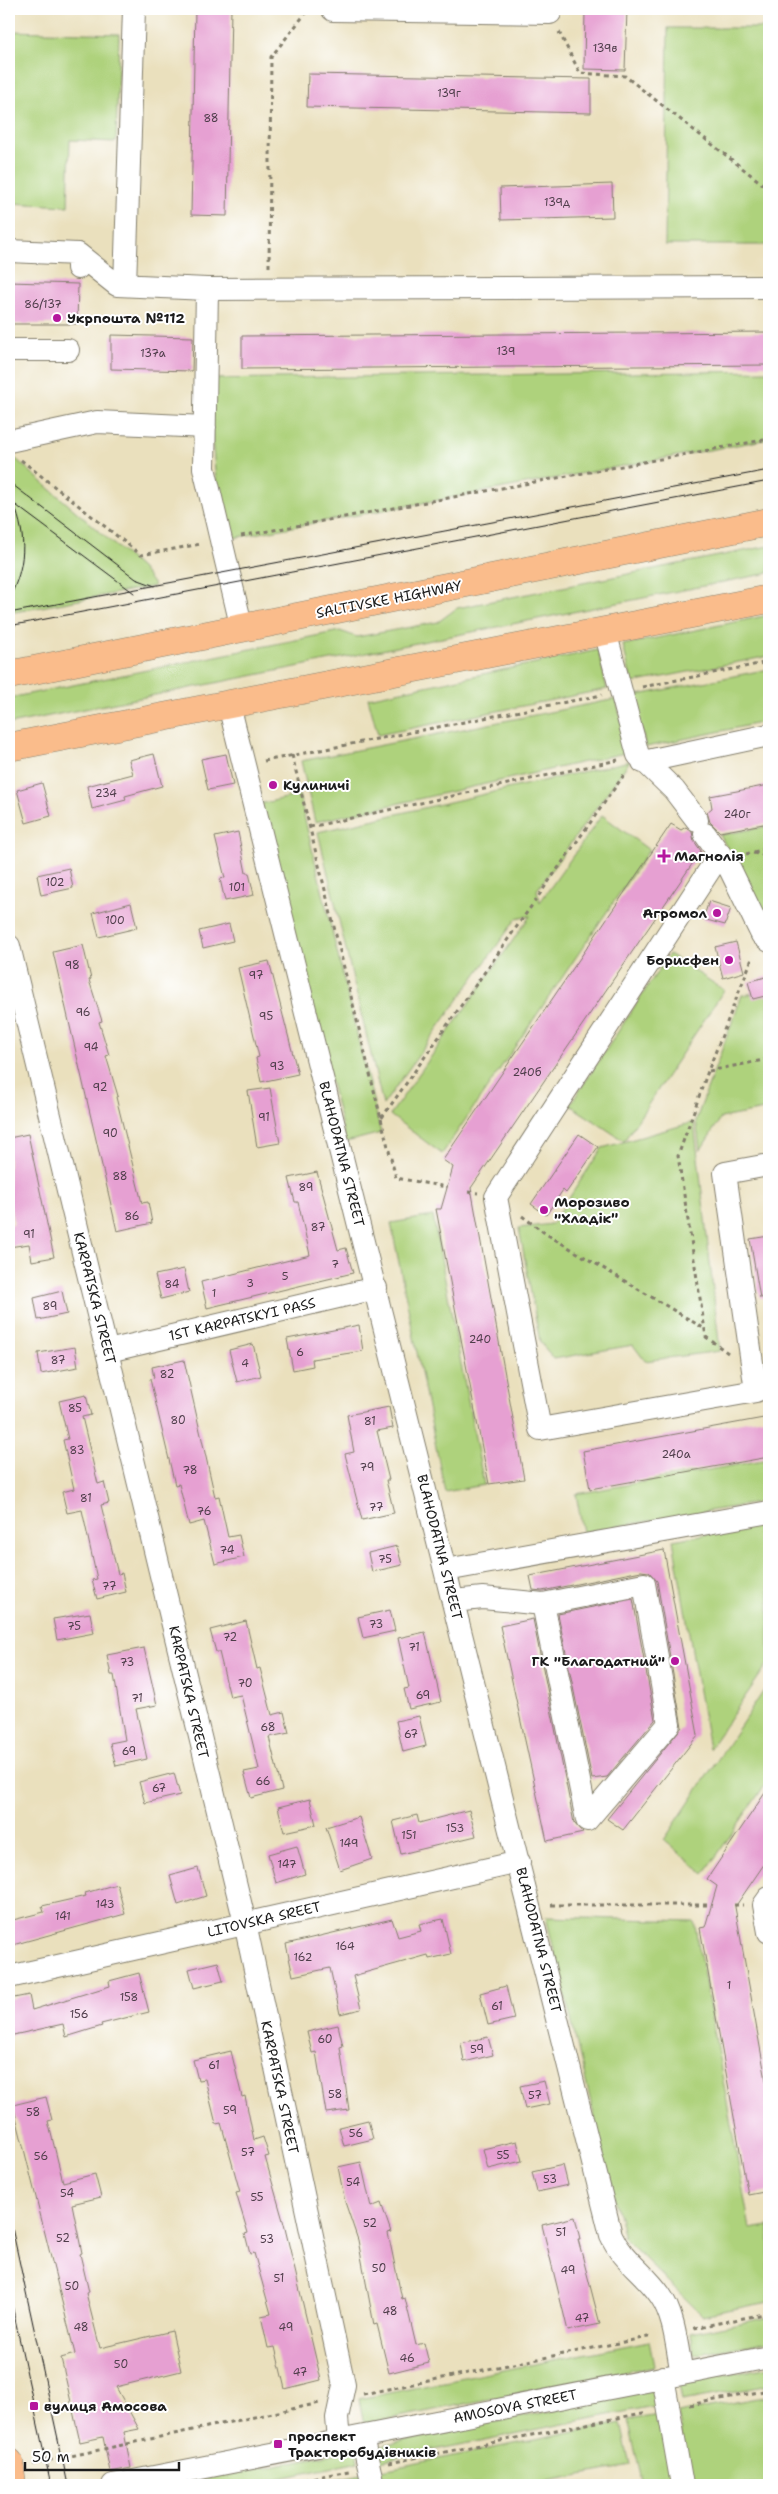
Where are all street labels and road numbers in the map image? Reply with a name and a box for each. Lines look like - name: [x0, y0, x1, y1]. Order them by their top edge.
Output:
- street label: SALTIVSKE HIGHWAY: [315, 576, 464, 622]
- street label: BLAHODATNA STREET: [315, 1079, 369, 1229]
- street label: KARPATSKA STREET: [70, 1230, 120, 1366]
- street label: 1ST KARPATSKYI PASS: [167, 1293, 317, 1345]
- street label: BLAHODATNA STREET: [413, 1472, 467, 1622]
- street label: KARPATSKA STREET: [165, 1624, 213, 1760]
- street label: BLAHODATNA STREET: [512, 1865, 566, 2015]
- street label: LITOVSKA SREET: [205, 1897, 323, 1941]
- street label: KARPATSKA STREET: [257, 2019, 303, 2156]
- street label: AMOSOVA STREET: [452, 2385, 579, 2427]

